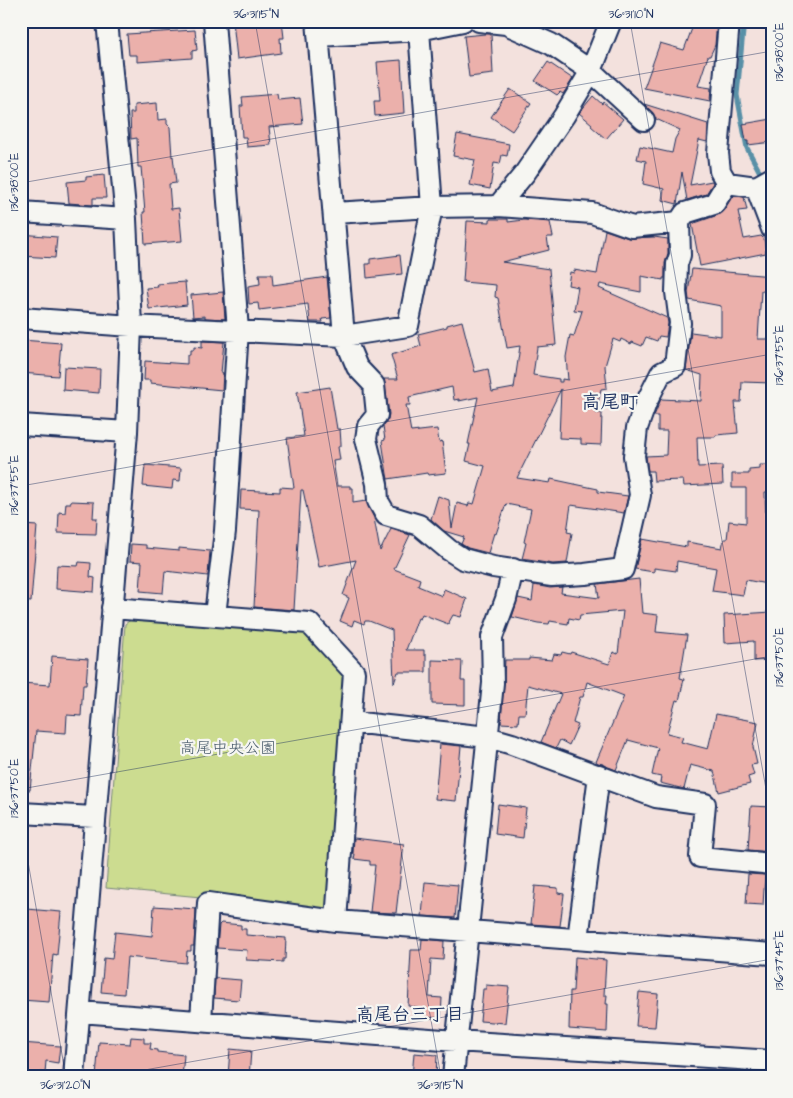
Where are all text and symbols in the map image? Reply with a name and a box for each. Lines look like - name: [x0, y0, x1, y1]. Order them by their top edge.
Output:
- text: 36°31'15"N: [233, 6, 280, 23]
- text: 36°31'10"N: [608, 6, 654, 23]
- text: 136°38'00"E: [771, 23, 788, 81]
- text: 136°38'00"E: [6, 153, 23, 211]
- text: 136°37'55"E: [771, 325, 788, 385]
- district label: 高尾町: [581, 389, 639, 416]
- text: 136°37'55"E: [6, 455, 23, 515]
- text: 136°37'50"E: [771, 627, 788, 687]
- park label: 高尾中央公園: [180, 737, 276, 759]
- text: 136°37'50"E: [6, 758, 23, 818]
- text: 136°37'45"E: [771, 930, 788, 990]
- district label: 高尾台三丁目: [356, 1002, 464, 1027]
- text: 36°31'20"N: [40, 1077, 91, 1094]
- text: 36°31'15"N: [417, 1077, 464, 1094]

